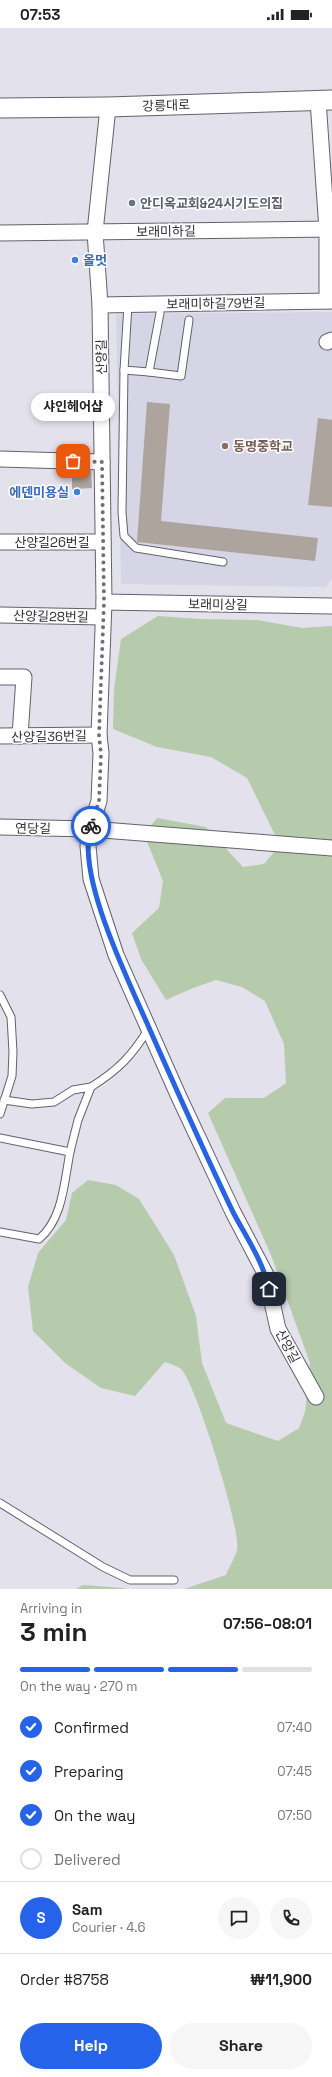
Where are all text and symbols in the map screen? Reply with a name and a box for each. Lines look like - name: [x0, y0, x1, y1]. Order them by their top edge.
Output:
- text: 07:53: [20, 5, 60, 24]
- street label: 강릉대로: [142, 96, 190, 115]
- place label: 안디옥교회&24시기도의집: [140, 195, 283, 212]
- marker: 안디옥교회&24시기도의집: [127, 198, 137, 208]
- street label: 보래미하길: [136, 222, 196, 241]
- place label: 올멋: [83, 252, 107, 269]
- marker: 올멋: [70, 255, 80, 265]
- street label: 보래미하길79번길: [166, 294, 266, 313]
- street label: 산양길: [93, 339, 110, 375]
- callout: 샤인헤어샵: [31, 393, 115, 421]
- text: 샤인헤어샵: [43, 398, 103, 415]
- place label: 동명중학교: [233, 438, 293, 455]
- marker: 동명중학교: [220, 441, 230, 451]
- pin: [56, 444, 90, 478]
- icon: bag: [62, 450, 84, 472]
- place label: 에덴미용실: [9, 484, 69, 501]
- marker: 에덴미용실: [72, 487, 82, 497]
- street label: 산양길26번길: [14, 534, 90, 551]
- street label: 보래미상길: [188, 595, 248, 614]
- street label: 산양길28번길: [13, 607, 89, 626]
- street label: 산양길36번길: [11, 727, 87, 746]
- courier: [71, 806, 111, 846]
- icon: bike: [80, 815, 102, 837]
- street label: 연당길: [15, 820, 51, 837]
- pin: [252, 1272, 286, 1306]
- icon: home: [258, 1278, 280, 1300]
- street label: 산양길: [272, 1326, 303, 1366]
- text: Arriving in: [20, 1600, 82, 1617]
- text: 07:56–08:01: [223, 1614, 312, 1633]
- text: 3 min: [20, 1615, 88, 1649]
- text: On the way · 270 m: [20, 1678, 138, 1695]
- icon: check: [20, 1716, 42, 1738]
- text: Confirmed: [54, 1718, 129, 1737]
- text: 07:40: [277, 1719, 312, 1736]
- icon: check: [20, 1760, 42, 1782]
- text: Preparing: [54, 1762, 124, 1781]
- text: 07:45: [277, 1763, 312, 1780]
- icon: check: [20, 1804, 42, 1826]
- text: On the way: [54, 1806, 135, 1825]
- text: 07:50: [277, 1807, 312, 1824]
- text: Delivered: [54, 1850, 121, 1869]
- button: chat: [218, 1897, 260, 1939]
- button: phone: [270, 1897, 312, 1939]
- text: Sam: [72, 1900, 103, 1919]
- text: S: [36, 1908, 46, 1927]
- text: Courier · 4.6: [72, 1919, 145, 1936]
- text: Order #8758: [20, 1970, 109, 1989]
- text: ₩11,900: [250, 1970, 312, 1989]
- button: Help: [20, 2023, 162, 2069]
- button: Share: [170, 2023, 312, 2069]

